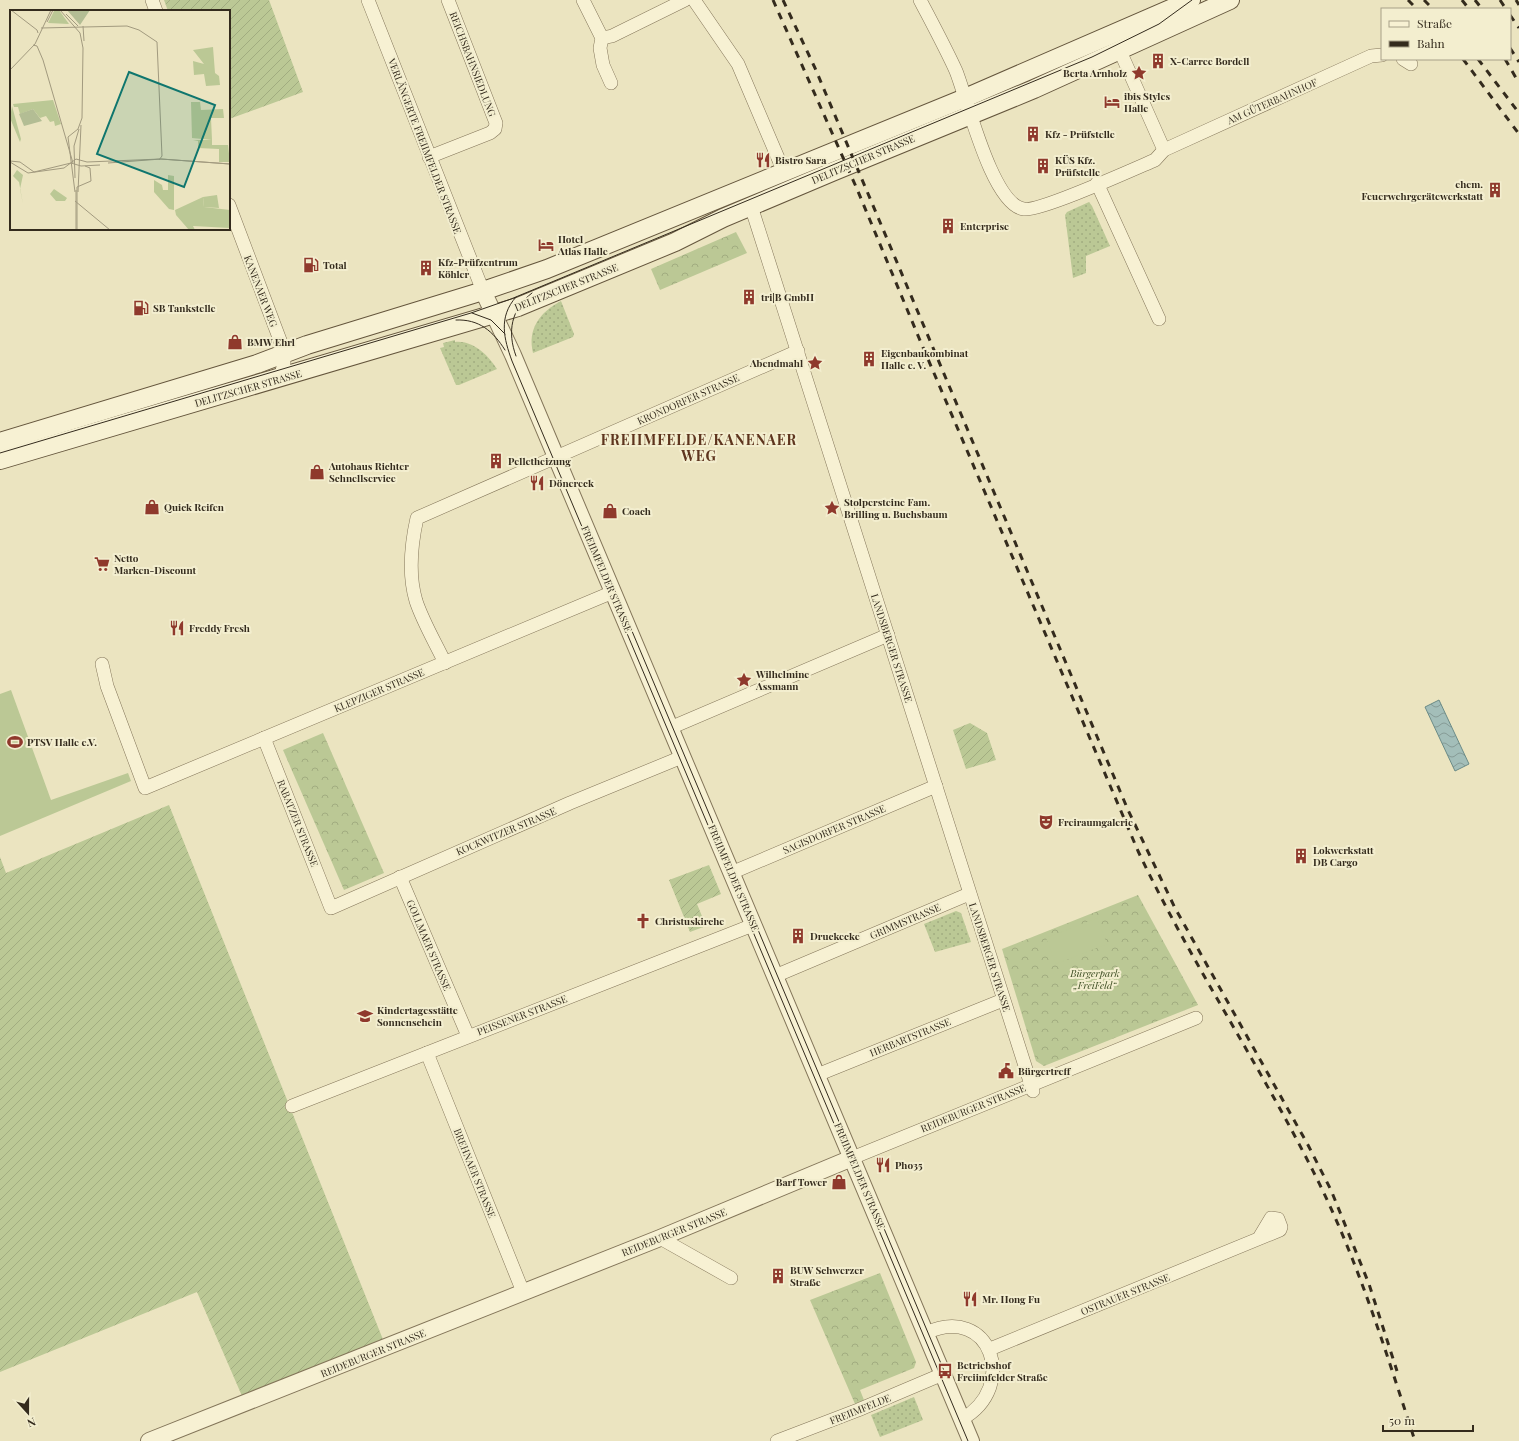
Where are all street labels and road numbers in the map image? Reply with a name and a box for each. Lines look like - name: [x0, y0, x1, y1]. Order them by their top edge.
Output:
- street label: REICHSBAHNSIEDLUNG: [447, 10, 499, 118]
- street label: VERLÄNGERTE FREIIMFELDER STRASSE: [385, 55, 465, 236]
- street label: AM GÜTERBAHNHOF: [1224, 75, 1320, 128]
- street label: DELITZSCHER STRASSE: [809, 131, 917, 187]
- street label: KANENAER WEG: [241, 253, 281, 329]
- street label: DELITZSCHER STRASSE: [512, 260, 620, 314]
- street label: DELITZSCHER STRASSE: [193, 366, 303, 410]
- street label: KRONDORFER STRASSE: [635, 370, 741, 428]
- street label: FREIIMFELDER STRASSE: [578, 523, 636, 635]
- street label: LANDSBERGER STRASSE: [868, 592, 916, 704]
- street label: KLEPZIGER STRASSE: [332, 665, 426, 715]
- street label: RABATZER STRASSE: [274, 777, 322, 869]
- street label: SAGISDORFER STRASSE: [780, 801, 888, 857]
- street label: KOCKWITZER STRASSE: [454, 804, 558, 858]
- street label: FREIIMFELDER STRASSE: [705, 822, 763, 934]
- street label: GOLLMAER STRASSE: [404, 898, 454, 992]
- street label: GRIMMSTRASSE: [867, 900, 943, 942]
- street label: LANDSBERGER STRASSE: [966, 901, 1014, 1013]
- street label: PEISSENER STRASSE: [475, 991, 569, 1039]
- street label: HERBARTSTRASSE: [867, 1014, 953, 1060]
- street label: REIDEBURGER STRASSE: [918, 1081, 1028, 1135]
- street label: FREIIMFELDER STRASSE: [831, 1120, 889, 1232]
- street label: BREHNAER STRASSE: [451, 1126, 499, 1220]
- street label: REIDEBURGER STRASSE: [619, 1205, 729, 1259]
- street label: OSTRAUER STRASSE: [1078, 1270, 1172, 1318]
- street label: REIDEBURGER STRASSE: [318, 1326, 428, 1380]
- street label: FREIIMFELDE: [827, 1390, 893, 1428]

